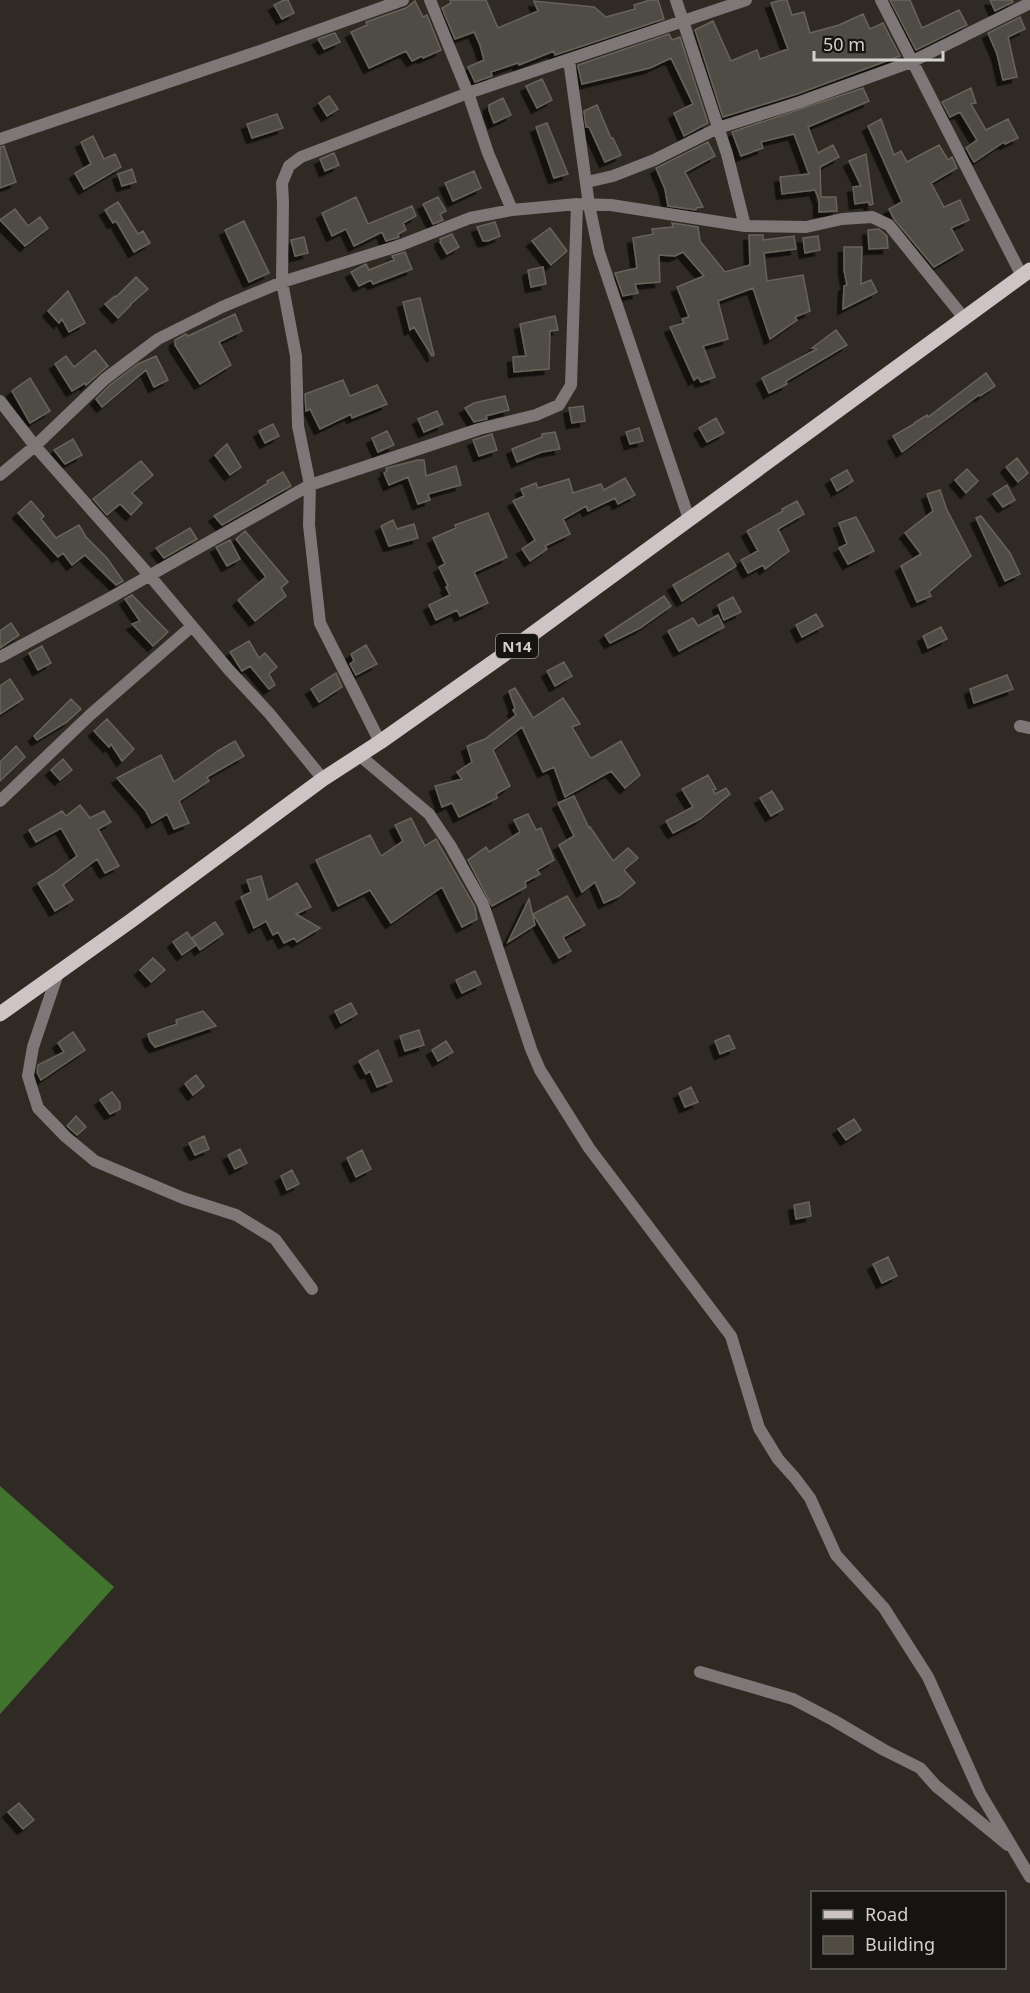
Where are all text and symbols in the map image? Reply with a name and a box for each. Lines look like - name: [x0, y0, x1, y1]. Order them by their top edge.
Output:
- scale bar: [814, 24, 943, 62]
- text: 50 m: [823, 32, 865, 56]
- road number: N14: [496, 634, 538, 658]
- legend: [811, 1891, 1006, 1969]
- text: Road: [865, 1902, 908, 1926]
- text: Building: [865, 1932, 935, 1956]

